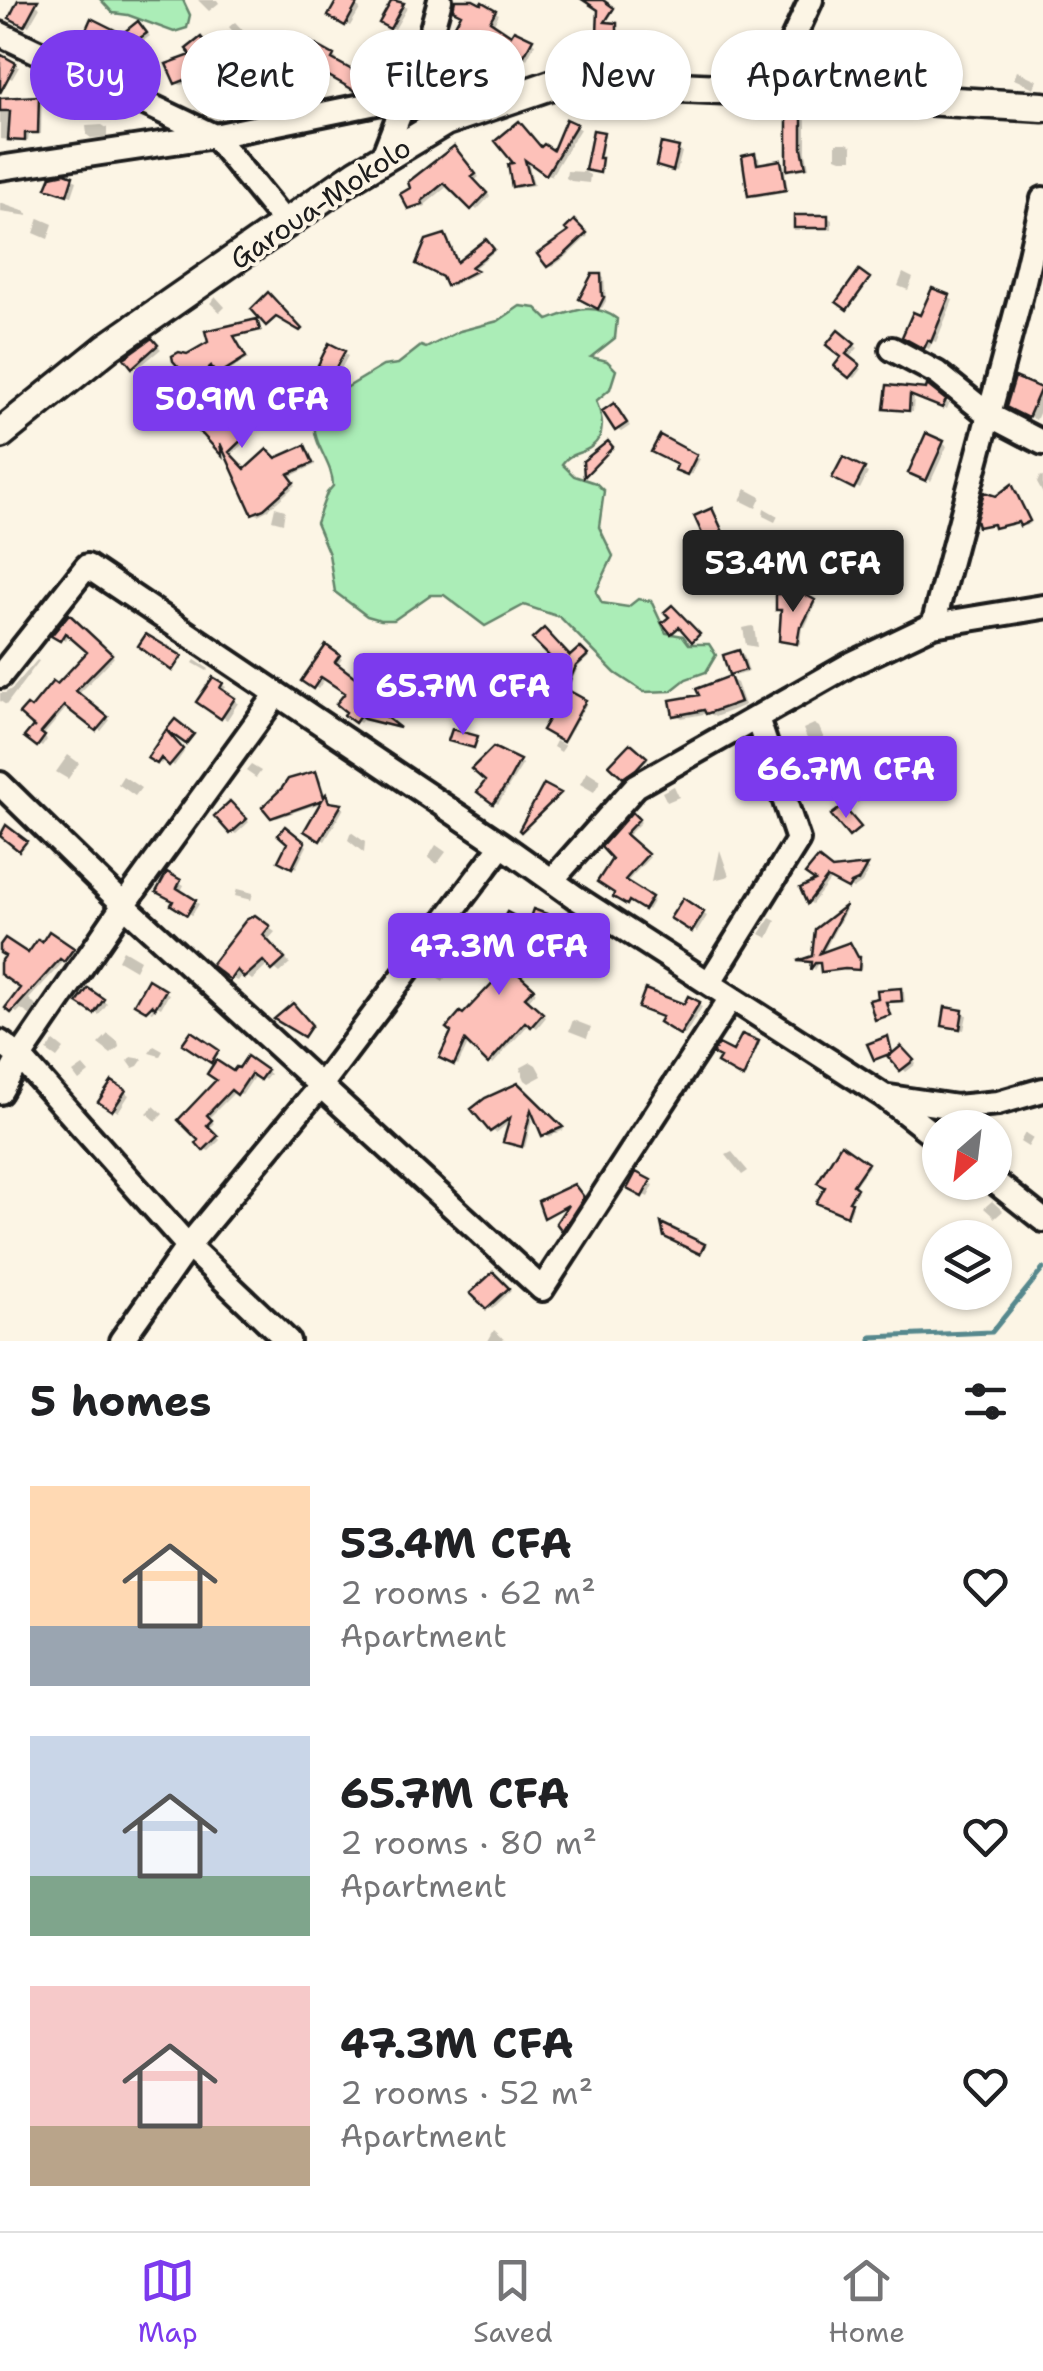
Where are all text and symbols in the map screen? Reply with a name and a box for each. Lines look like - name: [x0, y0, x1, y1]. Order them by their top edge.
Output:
- chip: Buy: [30, 30, 161, 120]
- chip: Rent: [181, 30, 330, 120]
- chip: Filters: [350, 30, 525, 120]
- chip: New: [545, 30, 691, 120]
- chip: Apartment: [711, 30, 963, 120]
- street label: Garoua-Mokolo: [222, 128, 418, 278]
- pin: 50.9M CFA: [128, 366, 356, 451]
- text: 50.9M CFA: [155, 377, 329, 420]
- pin: 53.4M CFA: [679, 530, 907, 615]
- text: 53.4M CFA: [705, 541, 881, 584]
- pin: 65.7M CFA: [349, 653, 577, 738]
- text: 65.7M CFA: [376, 664, 550, 707]
- pin: 66.7M CFA: [732, 736, 960, 821]
- text: 66.7M CFA: [757, 747, 935, 790]
- pin: 47.3M CFA: [385, 913, 613, 998]
- text: 47.3M CFA: [410, 924, 588, 967]
- north arrow: [922, 1110, 1012, 1200]
- map controls: [922, 1110, 1012, 1310]
- button: layers: [922, 1220, 1012, 1310]
- text: 5 homes: [30, 1373, 211, 1429]
- icon: filters: [958, 1374, 1013, 1429]
- text: 53.4M CFA: [340, 1515, 572, 1571]
- icon: home: [110, 1526, 230, 1646]
- icon: heart: [958, 1559, 1013, 1614]
- text: 2 rooms · 62 m²: [340, 1571, 596, 1614]
- text: Apartment: [340, 1614, 507, 1657]
- text: 65.7M CFA: [340, 1765, 570, 1821]
- icon: home: [110, 1776, 230, 1896]
- icon: heart: [958, 1809, 1013, 1864]
- text: 2 rooms · 80 m²: [340, 1821, 597, 1864]
- text: Apartment: [340, 1864, 507, 1907]
- text: 47.3M CFA: [340, 2015, 574, 2071]
- icon: home: [110, 2026, 230, 2146]
- icon: heart: [958, 2059, 1013, 2114]
- text: 2 rooms · 52 m²: [340, 2071, 593, 2114]
- text: Apartment: [340, 2114, 507, 2157]
- tab: Map: [138, 2253, 198, 2351]
- tab: Saved: [473, 2253, 553, 2351]
- tab: Home: [828, 2253, 905, 2351]

